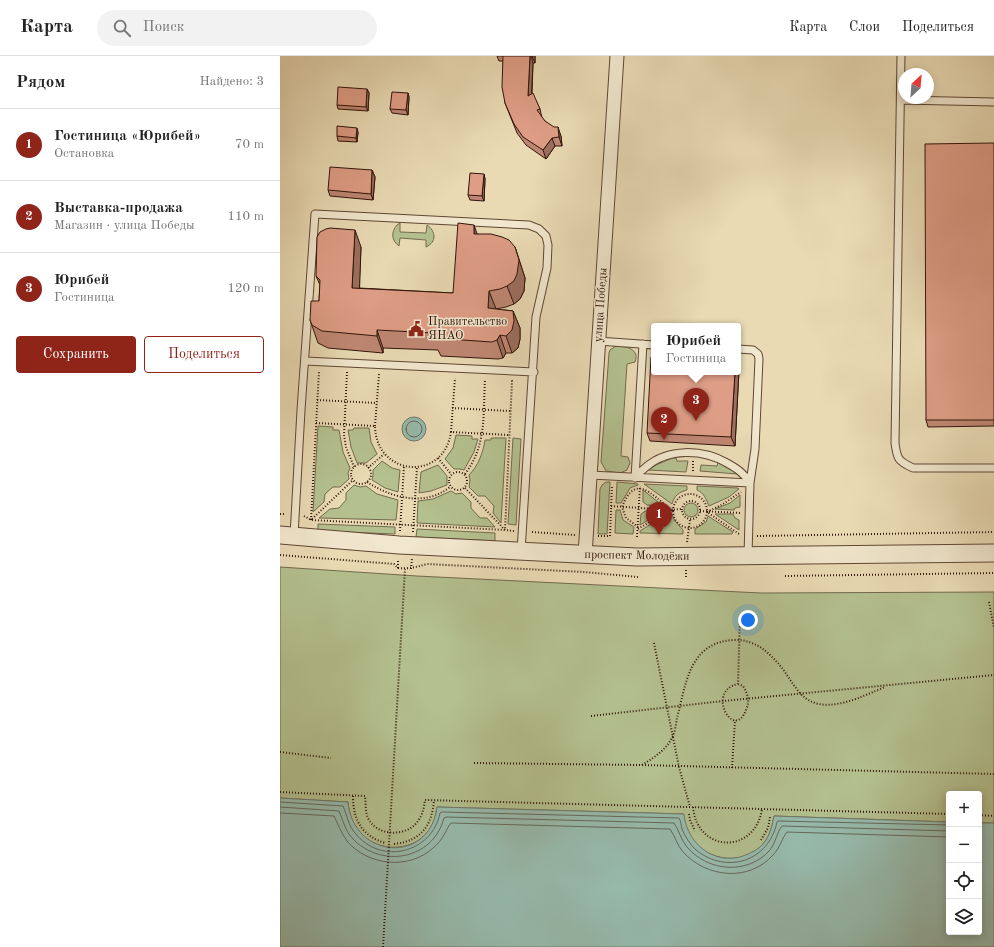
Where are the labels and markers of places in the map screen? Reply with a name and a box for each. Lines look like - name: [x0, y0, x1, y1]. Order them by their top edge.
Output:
- place label: Правительство ЯНАО: [428, 316, 507, 342]
- public building icon: Правительство ЯНАО: [407, 320, 425, 338]
- pin: 3: [683, 388, 709, 421]
- pin: 2: [651, 407, 677, 440]
- pin: 1: [646, 502, 672, 535]

